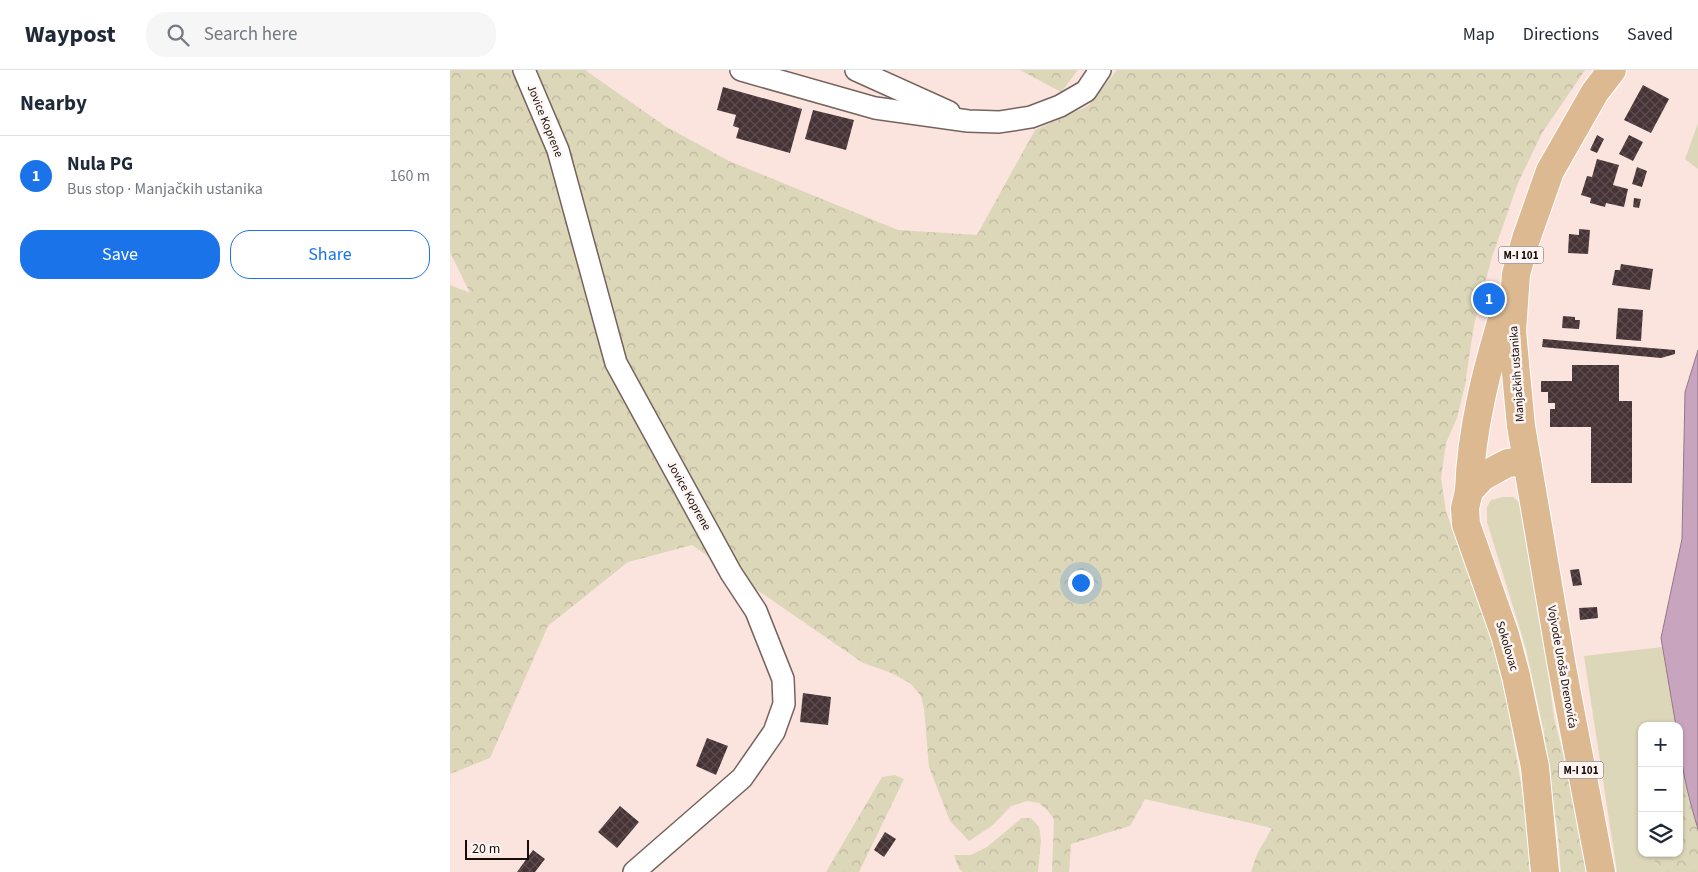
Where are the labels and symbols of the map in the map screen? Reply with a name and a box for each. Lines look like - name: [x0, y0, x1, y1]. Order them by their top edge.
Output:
- street label: Jovice Koprene: [523, 82, 567, 160]
- road number: M-I 101: [1498, 246, 1544, 264]
- pin: 1: [1473, 280, 1505, 318]
- street label: Manjačkih ustanika: [1505, 325, 1529, 423]
- street label: Jovice Koprene: [663, 458, 715, 534]
- your location: [1068, 570, 1094, 596]
- street label: Vojvode Uroša Drenovića: [1543, 604, 1581, 730]
- street label: Sokolovac: [1491, 619, 1523, 674]
- road number: M-I 101: [1558, 762, 1604, 778]
- scale bar: [465, 837, 529, 860]

